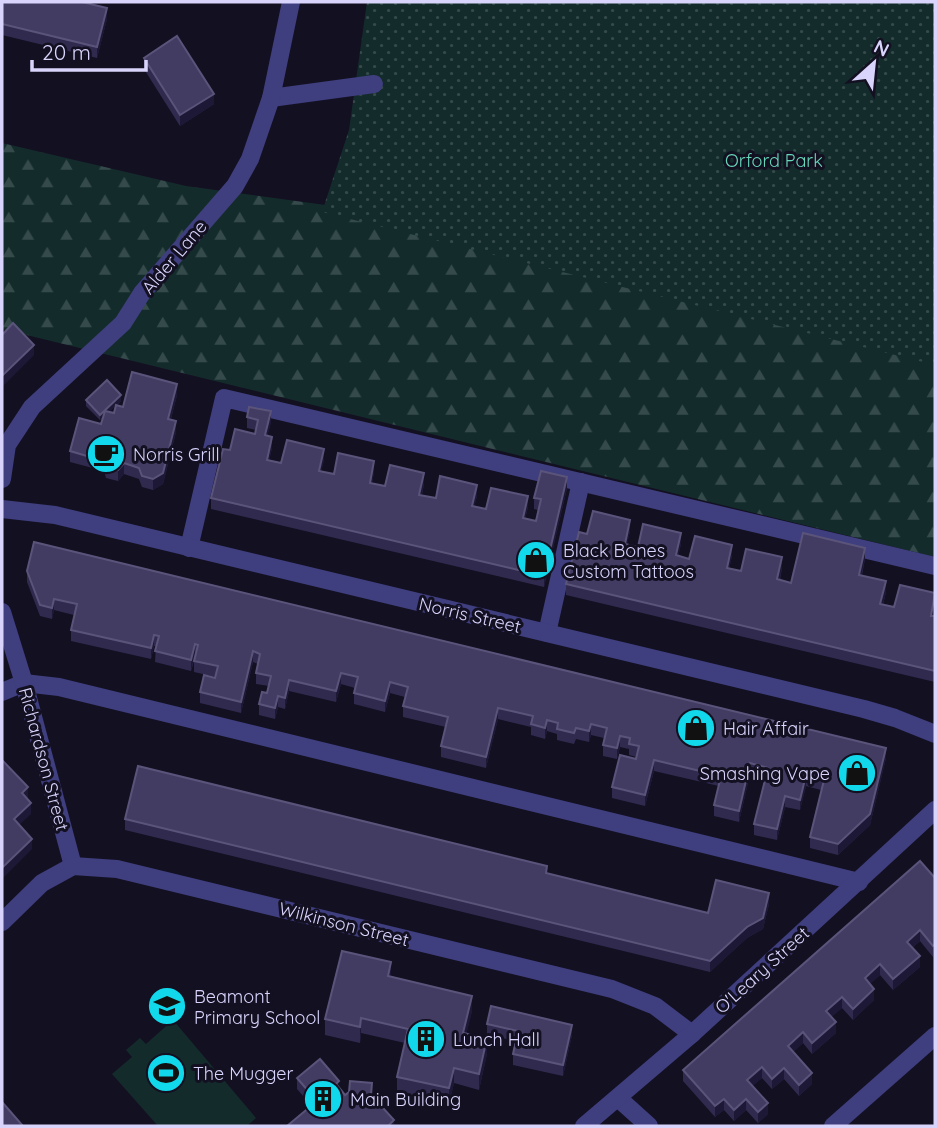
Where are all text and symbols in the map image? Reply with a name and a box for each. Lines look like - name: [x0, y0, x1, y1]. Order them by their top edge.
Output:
- scale bar: [32, 28, 145, 72]
- north arrow: [839, 28, 909, 98]
- text: N: [870, 34, 893, 62]
- text: 20 m: [42, 39, 91, 65]
- park label: Orford Park: [725, 149, 823, 172]
- street label: Alder Lane: [136, 215, 212, 299]
- cafe icon: Norris Grill: [85, 433, 127, 475]
- place label: Norris Grill: [133, 443, 220, 466]
- shop icon: Black Bones Custom Tattoos: [515, 539, 557, 581]
- place label: Black Bones Custom Tattoos: [563, 539, 694, 583]
- street label: Norris Street: [417, 592, 523, 638]
- street label: Richardson Street: [14, 685, 74, 833]
- shop icon: Hair Affair: [675, 707, 717, 749]
- place label: Hair Affair: [723, 717, 809, 740]
- shop icon: Smashing Vape: [836, 752, 878, 794]
- place label: Smashing Vape: [700, 762, 830, 785]
- street label: Wilkinson Street: [277, 897, 411, 951]
- street label: O'Leary Street: [710, 922, 814, 1018]
- school or university icon: Beamont Primary School: [146, 985, 188, 1027]
- place label: Beamont Primary School: [194, 985, 320, 1029]
- building icon: Lunch Hall: [405, 1018, 447, 1060]
- place label: Lunch Hall: [453, 1028, 540, 1051]
- sports icon: The Mugger: [145, 1052, 187, 1094]
- place label: The Mugger: [193, 1062, 293, 1085]
- building icon: Main Building: [302, 1078, 344, 1120]
- place label: Main Building: [350, 1088, 461, 1111]

